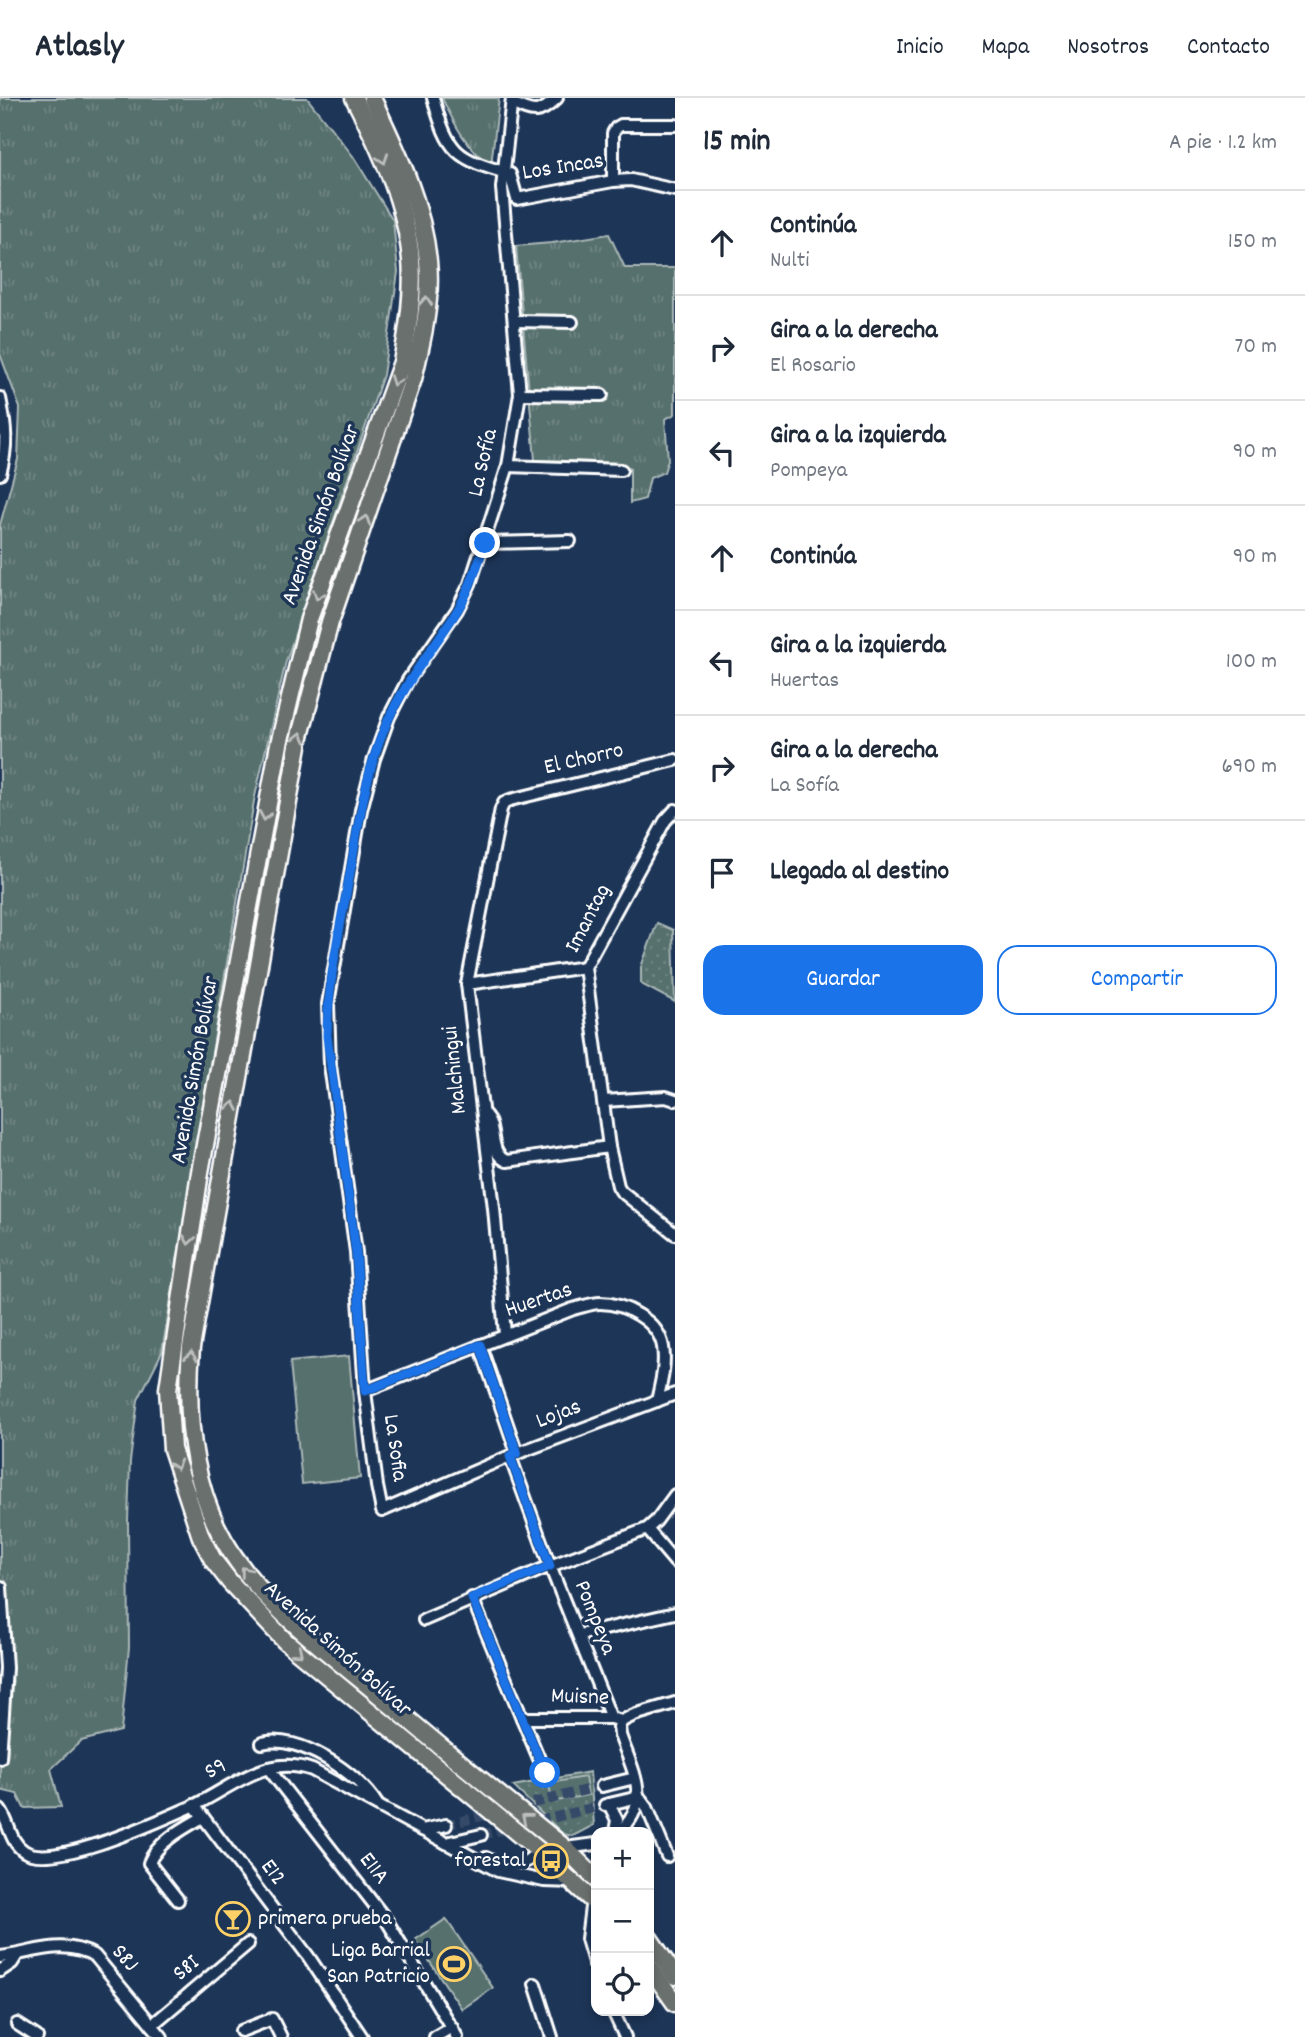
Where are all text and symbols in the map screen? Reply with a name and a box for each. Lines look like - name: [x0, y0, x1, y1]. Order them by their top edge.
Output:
- text: Atlasly: [35, 25, 124, 72]
- text: Inicio: [896, 31, 944, 65]
- text: Mapa: [982, 31, 1029, 65]
- text: Nosotros: [1067, 31, 1149, 65]
- text: Contacto: [1187, 31, 1270, 65]
- text: 15 min: [703, 122, 770, 165]
- text: A pie · 1.2 km: [1169, 127, 1277, 160]
- street label: Los Incas: [520, 145, 606, 191]
- one-way arrow: [375, 153, 390, 165]
- text: Continúa: [770, 208, 856, 245]
- icon: ahead: [703, 224, 741, 262]
- text: 150 m: [1228, 226, 1277, 259]
- text: Nulti: [770, 245, 809, 278]
- one-way arrow: [418, 296, 433, 307]
- text: Gira a la derecha: [770, 313, 937, 350]
- icon: right: [703, 329, 741, 367]
- text: 70 m: [1235, 331, 1277, 364]
- text: El Rosario: [770, 350, 856, 383]
- one-way arrow: [389, 375, 403, 387]
- text: Gira a la izquierda: [770, 418, 946, 455]
- street label: Avenida Simón Bolívar: [274, 420, 370, 610]
- street label: La Sofía: [460, 425, 508, 500]
- icon: left: [703, 434, 741, 472]
- text: 90 m: [1233, 436, 1277, 469]
- text: Pompeya: [770, 455, 847, 488]
- one-way arrow: [357, 514, 371, 526]
- route end: [469, 527, 500, 558]
- icon: ahead: [703, 539, 741, 577]
- text: Continúa: [770, 539, 856, 576]
- text: 90 m: [1233, 541, 1277, 574]
- one-way arrow: [312, 588, 326, 600]
- text: Gira a la izquierda: [770, 628, 946, 665]
- icon: left: [703, 644, 741, 682]
- text: 100 m: [1226, 646, 1277, 679]
- text: Huertas: [770, 665, 839, 698]
- one-way arrow: [291, 731, 306, 743]
- text: Gira a la derecha: [770, 733, 937, 770]
- street label: El Chorro: [541, 735, 627, 785]
- icon: right: [703, 749, 741, 787]
- text: 690 m: [1222, 751, 1277, 784]
- text: La Sofía: [770, 770, 839, 803]
- one-way arrow: [259, 810, 274, 822]
- icon: arrive: [703, 854, 741, 892]
- text: Llegada al destino: [770, 854, 949, 891]
- street label: Imantag: [558, 879, 620, 959]
- button: Guardar: [703, 945, 983, 1015]
- button: Compartir: [997, 945, 1277, 1015]
- street label: Avenida Simón Bolívar: [163, 973, 229, 1166]
- street label: Malchingui: [435, 1024, 477, 1116]
- one-way arrow: [225, 1100, 240, 1112]
- one-way arrow: [182, 1234, 197, 1245]
- street label: Huertas: [501, 1274, 577, 1328]
- one-way arrow: [183, 1350, 198, 1362]
- street label: Lojas: [532, 1391, 586, 1439]
- street label: La Sofia: [373, 1412, 415, 1485]
- one-way arrow: [168, 1458, 183, 1470]
- one-way arrow: [241, 1566, 254, 1579]
- street label: Avenida Simón Bolívar: [255, 1574, 419, 1726]
- street label: Pompeya: [564, 1576, 624, 1661]
- one-way arrow: [290, 1643, 302, 1656]
- street label: Muisne: [550, 1680, 610, 1716]
- street label: S9: [199, 1751, 233, 1789]
- route start: [529, 1757, 560, 1788]
- one-way arrow: [522, 1813, 534, 1826]
- map controls: [591, 1827, 654, 2016]
- button: +: [591, 1827, 654, 1890]
- bus stop icon: forestal: [532, 1842, 570, 1880]
- place label: forestal: [455, 1845, 527, 1878]
- street label: E11A: [350, 1846, 396, 1892]
- street label: E12: [251, 1853, 293, 1893]
- button: −: [591, 1890, 654, 1953]
- bar icon: primera prueba: [214, 1900, 252, 1938]
- place label: primera prueba: [258, 1903, 393, 1936]
- place label: Liga Barrial San Patricio: [327, 1935, 431, 1994]
- street label: S8J: [102, 1938, 146, 1980]
- sports icon: Liga Barrial San Patricio: [435, 1945, 473, 1983]
- street label: S8I: [166, 1948, 208, 1990]
- button: locate: [591, 1953, 654, 2016]

